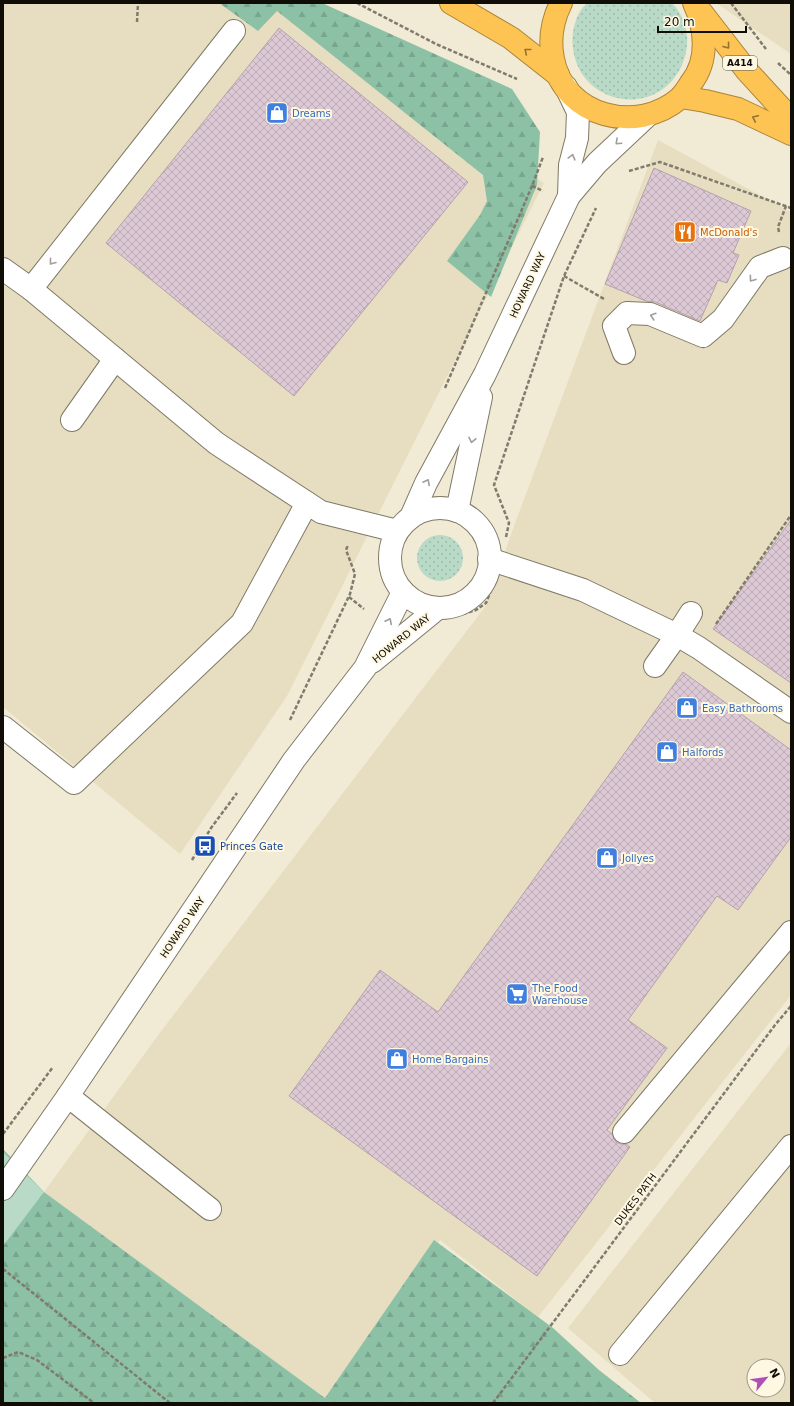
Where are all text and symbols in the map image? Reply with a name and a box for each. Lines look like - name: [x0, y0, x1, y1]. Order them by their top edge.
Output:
- scale bar: [658, 8, 746, 34]
- text: 20 m: [664, 15, 695, 29]
- one-way arrow: [722, 41, 729, 48]
- one-way arrow: [524, 49, 531, 56]
- road number: A414: [723, 56, 757, 70]
- shop icon: Dreams: [264, 100, 290, 126]
- place label: Dreams: [292, 108, 331, 119]
- one-way arrow: [752, 115, 760, 123]
- one-way arrow: [615, 137, 623, 145]
- one-way arrow: [567, 154, 576, 161]
- restaurant icon: McDonald's: [672, 219, 698, 245]
- place label: McDonald's: [700, 227, 758, 238]
- street label: HOWARD WAY: [507, 250, 548, 320]
- one-way arrow: [50, 257, 57, 264]
- one-way arrow: [750, 274, 757, 281]
- one-way arrow: [649, 312, 656, 321]
- one-way arrow: [468, 437, 476, 443]
- one-way arrow: [422, 478, 430, 486]
- street label: HOWARD WAY: [370, 611, 433, 665]
- one-way arrow: [384, 618, 392, 625]
- shop icon: Easy Bathrooms: [674, 695, 700, 721]
- place label: Easy Bathrooms: [702, 703, 783, 714]
- shop icon: Halfords: [654, 739, 680, 765]
- place label: Halfords: [682, 747, 724, 758]
- bus stop icon: Princes Gate: [192, 833, 218, 859]
- place label: Princes Gate: [220, 841, 283, 852]
- shop icon: Jollyes: [594, 845, 620, 871]
- place label: Jollyes: [621, 853, 654, 864]
- street label: HOWARD WAY: [158, 894, 207, 960]
- supermarket icon: The Food Warehouse: [504, 981, 530, 1007]
- place label: The Food Warehouse: [531, 983, 588, 1006]
- shop icon: Home Bargains: [384, 1046, 410, 1072]
- place label: Home Bargains: [412, 1054, 488, 1065]
- street label: DUKES PATH: [612, 1171, 659, 1228]
- north arrow: [746, 1358, 786, 1398]
- text: N: [766, 1366, 782, 1381]

